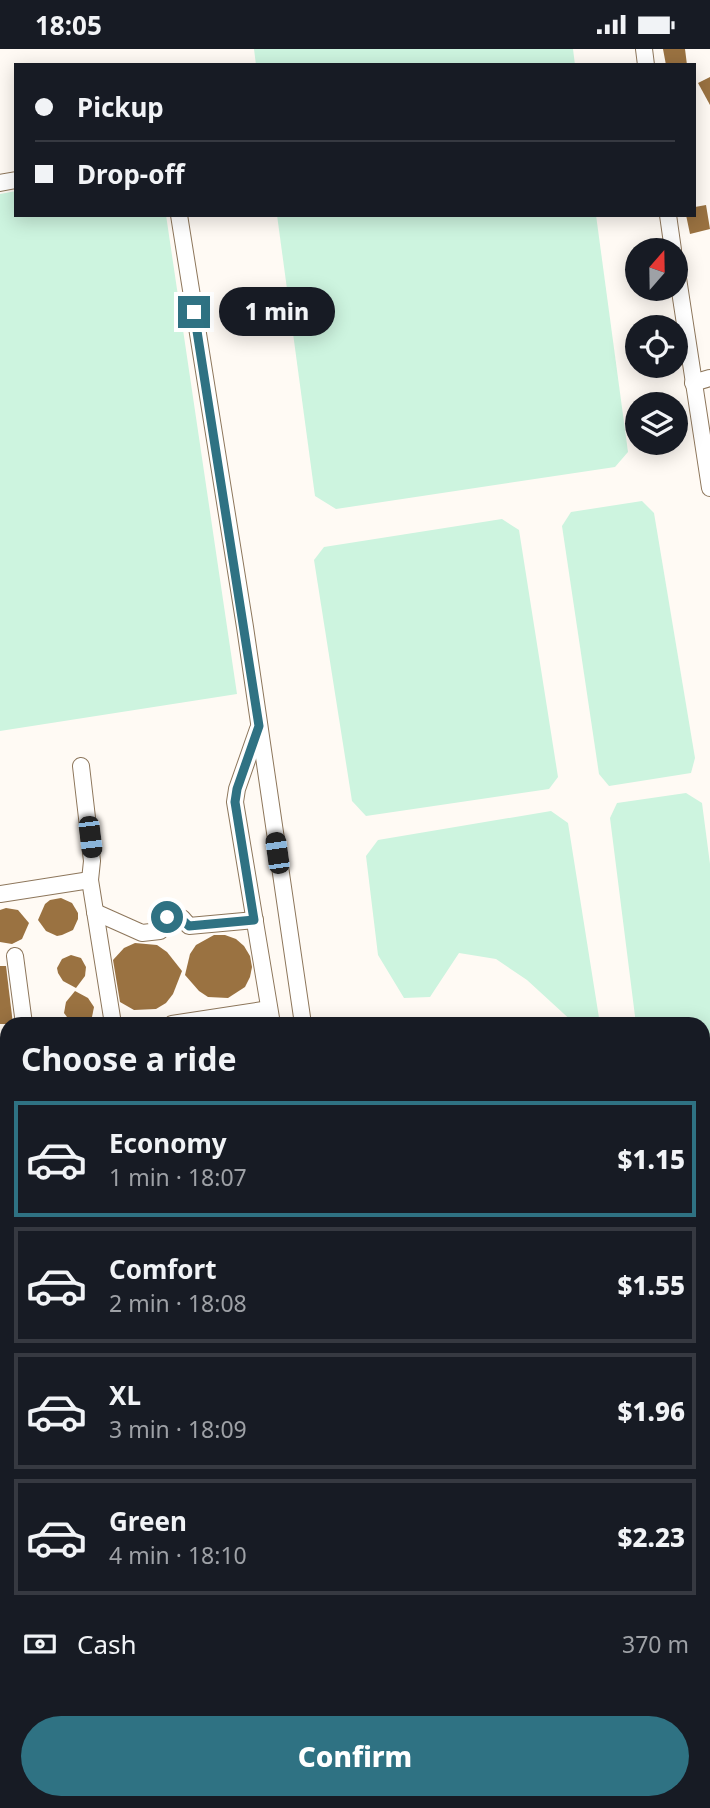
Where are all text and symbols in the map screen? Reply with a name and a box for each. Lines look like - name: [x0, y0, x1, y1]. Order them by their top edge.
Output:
- text: 18:05: [35, 7, 102, 43]
- text: Pickup: [77, 89, 164, 125]
- text: Drop-off: [77, 156, 184, 192]
- north arrow: [625, 238, 688, 301]
- map controls: [625, 238, 688, 455]
- callout: 1 min: [218, 287, 334, 337]
- text: 1 min: [245, 295, 309, 327]
- route end: [178, 296, 210, 328]
- button: locate: [625, 315, 688, 378]
- button: layers: [625, 392, 688, 455]
- car: [78, 815, 103, 859]
- car: [264, 831, 291, 875]
- route start: [151, 901, 183, 933]
- text: Choose a ride: [21, 1037, 237, 1080]
- text: Economy: [109, 1125, 227, 1161]
- icon: car: [25, 1128, 88, 1191]
- text: $1.15: [618, 1141, 685, 1177]
- text: 1 min · 18:07: [109, 1161, 247, 1193]
- text: Comfort: [109, 1251, 217, 1287]
- icon: car: [25, 1254, 88, 1317]
- text: $1.55: [618, 1267, 685, 1303]
- text: 2 min · 18:08: [109, 1287, 247, 1319]
- text: XL: [109, 1377, 141, 1413]
- icon: car: [25, 1380, 88, 1443]
- text: $1.96: [618, 1393, 685, 1429]
- text: 3 min · 18:09: [109, 1413, 247, 1445]
- text: Green: [109, 1503, 187, 1539]
- icon: car: [25, 1506, 88, 1569]
- text: $2.23: [618, 1519, 685, 1555]
- text: 4 min · 18:10: [109, 1539, 247, 1571]
- icon: cash: [21, 1625, 59, 1663]
- text: Cash: [77, 1626, 137, 1662]
- text: 370 m: [622, 1628, 689, 1660]
- button: Confirm: [21, 1716, 689, 1796]

